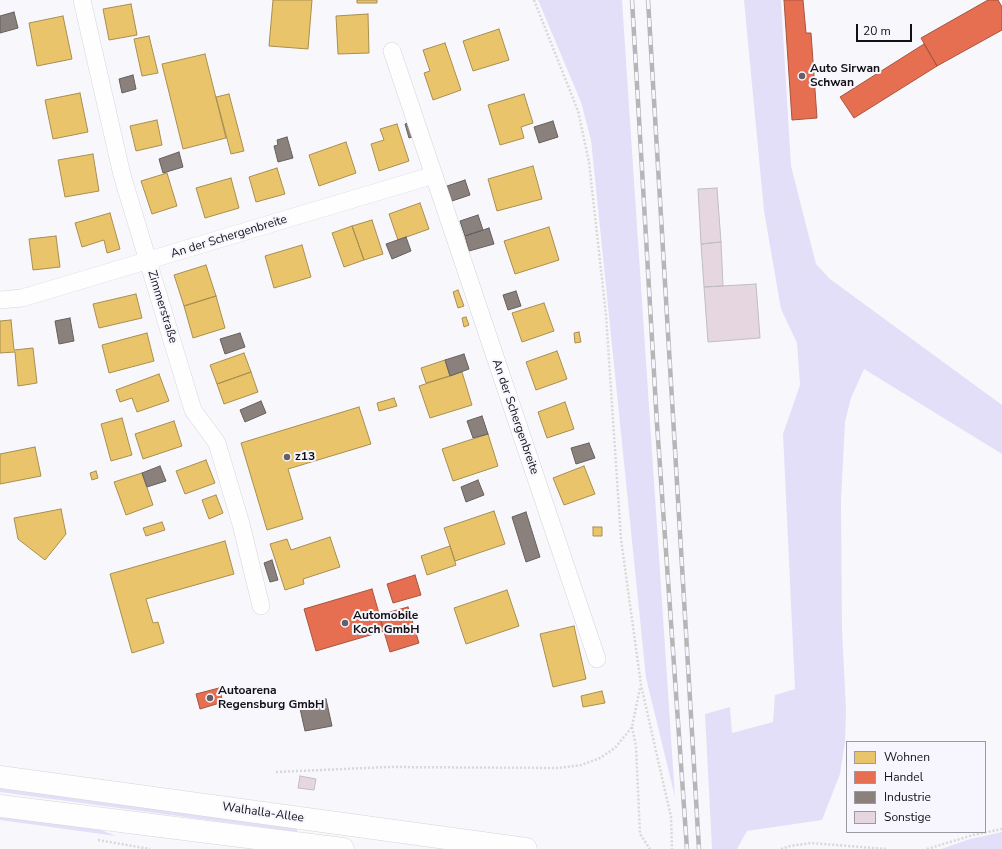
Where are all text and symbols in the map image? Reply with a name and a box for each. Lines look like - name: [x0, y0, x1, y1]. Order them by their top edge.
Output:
- scale bar: [858, 16, 914, 42]
- text: 20 m: [863, 23, 891, 39]
- place label: Auto Sirwan Schwan: [810, 62, 880, 90]
- marker: Auto Sirwan Schwan: [797, 71, 807, 81]
- street label: An der Schergenbreite: [169, 212, 289, 262]
- street label: Zimmerstraße: [144, 269, 180, 345]
- street label: An der Schergenbreite: [489, 357, 541, 477]
- place label: z13: [295, 450, 315, 464]
- marker: z13: [282, 452, 292, 462]
- place label: Automobile Koch GmbH: [353, 609, 419, 637]
- marker: Automobile Koch GmbH: [340, 618, 350, 628]
- place label: Autoarena Regensburg GmbH: [218, 684, 324, 712]
- marker: Autoarena Regensburg GmbH: [205, 693, 215, 703]
- legend: [846, 741, 986, 833]
- text: Wohnen: [884, 749, 930, 765]
- text: Handel: [884, 769, 923, 785]
- text: Industrie: [884, 789, 931, 805]
- street label: Walhalla-Allee: [221, 800, 305, 826]
- text: Sonstige: [884, 809, 931, 825]

